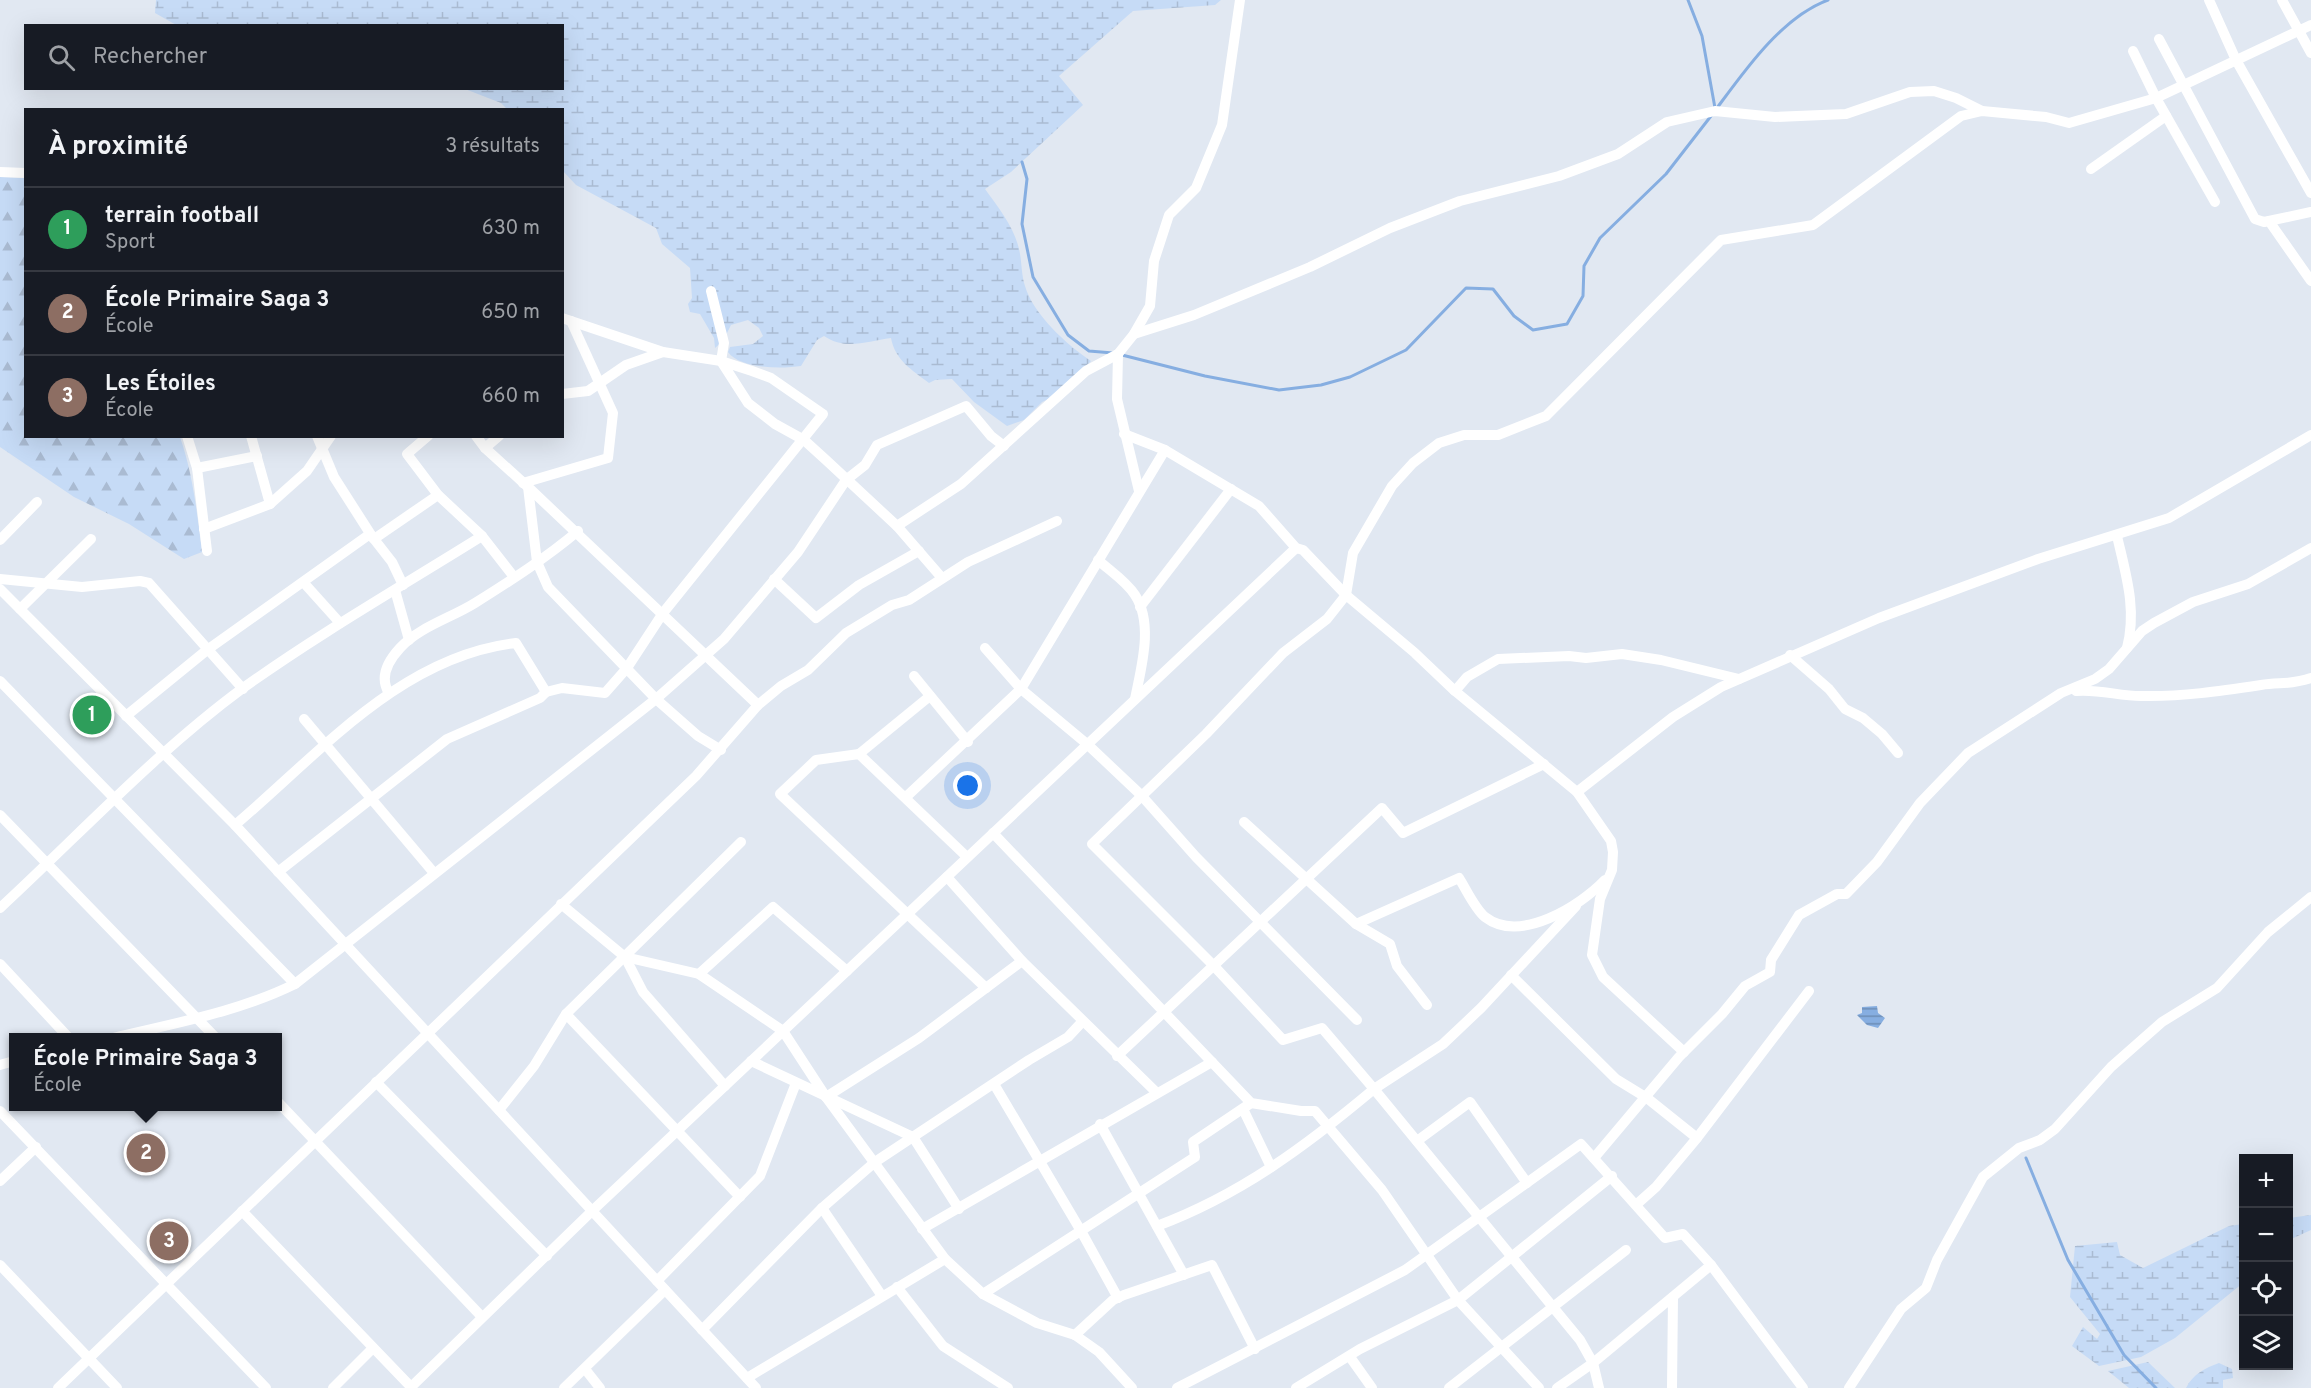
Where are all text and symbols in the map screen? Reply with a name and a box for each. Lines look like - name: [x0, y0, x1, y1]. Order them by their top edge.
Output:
- search box: [24, 24, 564, 90]
- icon: search: [45, 41, 78, 74]
- text: Rechercher: [93, 44, 207, 71]
- text: À proximité: [48, 131, 188, 164]
- text: 3 résultats: [445, 134, 540, 160]
- text: terrain football: [105, 203, 259, 230]
- text: 1: [64, 216, 72, 242]
- text: 630 m: [482, 216, 540, 242]
- text: Sport: [105, 230, 155, 256]
- text: École Primaire Saga 3: [105, 287, 329, 314]
- text: 2: [61, 300, 74, 326]
- text: 650 m: [481, 300, 540, 326]
- text: École: [105, 314, 154, 340]
- text: Les Étoiles: [105, 371, 216, 398]
- text: 3: [62, 384, 74, 410]
- text: 660 m: [482, 384, 540, 410]
- text: École: [105, 398, 154, 424]
- pin: 1: [72, 692, 112, 738]
- your location: [953, 771, 982, 800]
- popup: [9, 1033, 282, 1111]
- text: École Primaire Saga 3: [33, 1046, 258, 1073]
- text: École: [33, 1073, 82, 1099]
- pin: 2: [126, 1130, 166, 1176]
- map controls: [2239, 1154, 2293, 1370]
- button: +: [2239, 1154, 2293, 1208]
- button: −: [2239, 1208, 2293, 1262]
- pin: 3: [150, 1218, 188, 1264]
- button: locate: [2239, 1262, 2293, 1316]
- button: layers: [2239, 1316, 2293, 1370]

